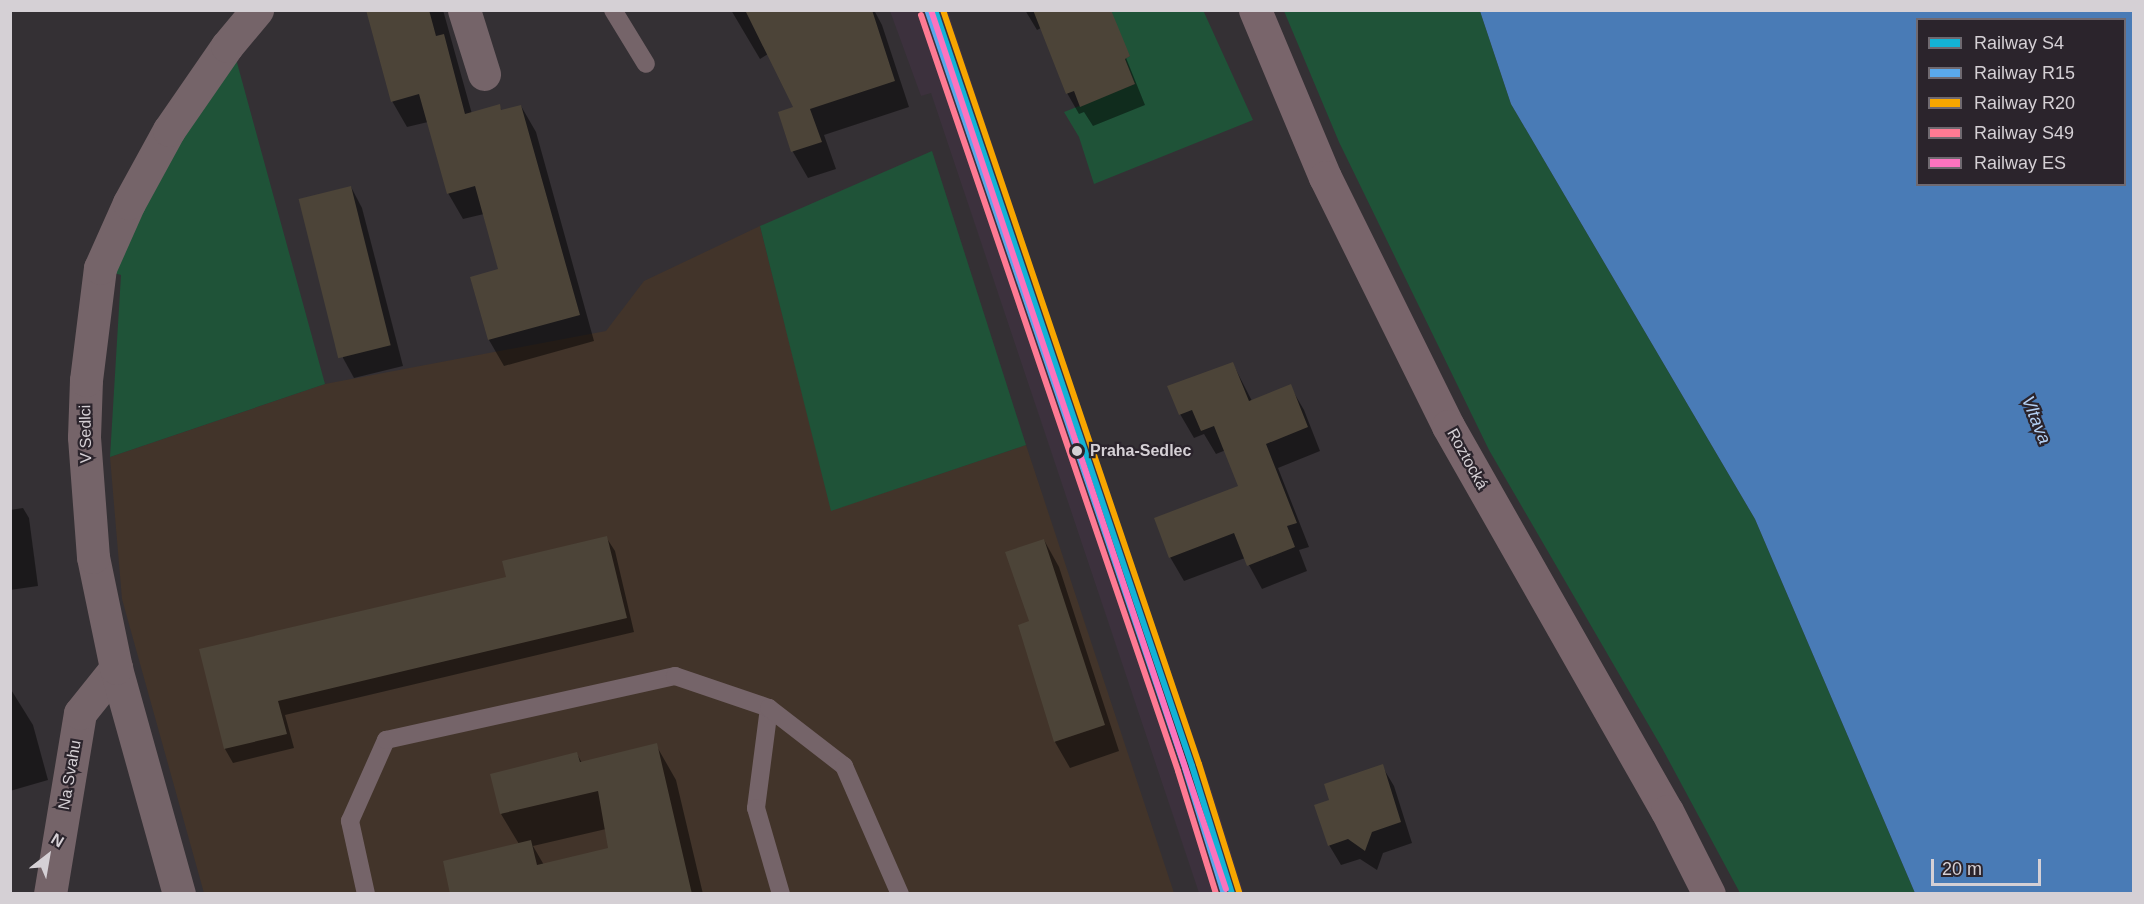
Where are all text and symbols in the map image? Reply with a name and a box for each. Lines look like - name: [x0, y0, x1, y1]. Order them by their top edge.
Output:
- legend: [1916, 18, 2126, 186]
- text: Railway S4: [1974, 33, 2064, 53]
- text: Railway R15: [1974, 63, 2075, 83]
- text: Railway R20: [1974, 93, 2075, 113]
- text: Railway S49: [1974, 123, 2074, 143]
- text: Railway ES: [1974, 153, 2066, 173]
- water label: Vltava: [2017, 393, 2055, 447]
- street label: V Sedlci: [76, 404, 96, 464]
- street label: Roztocká: [1442, 425, 1492, 493]
- place label: Praha-Sedlec: [1090, 441, 1191, 461]
- marker: Praha-Sedlec: [1068, 442, 1086, 460]
- street label: Na Svahu: [54, 739, 86, 811]
- north arrow: [18, 826, 78, 886]
- text: N: [48, 830, 67, 850]
- scale bar: [1934, 847, 2044, 885]
- text: 20 m: [1942, 859, 1982, 879]

